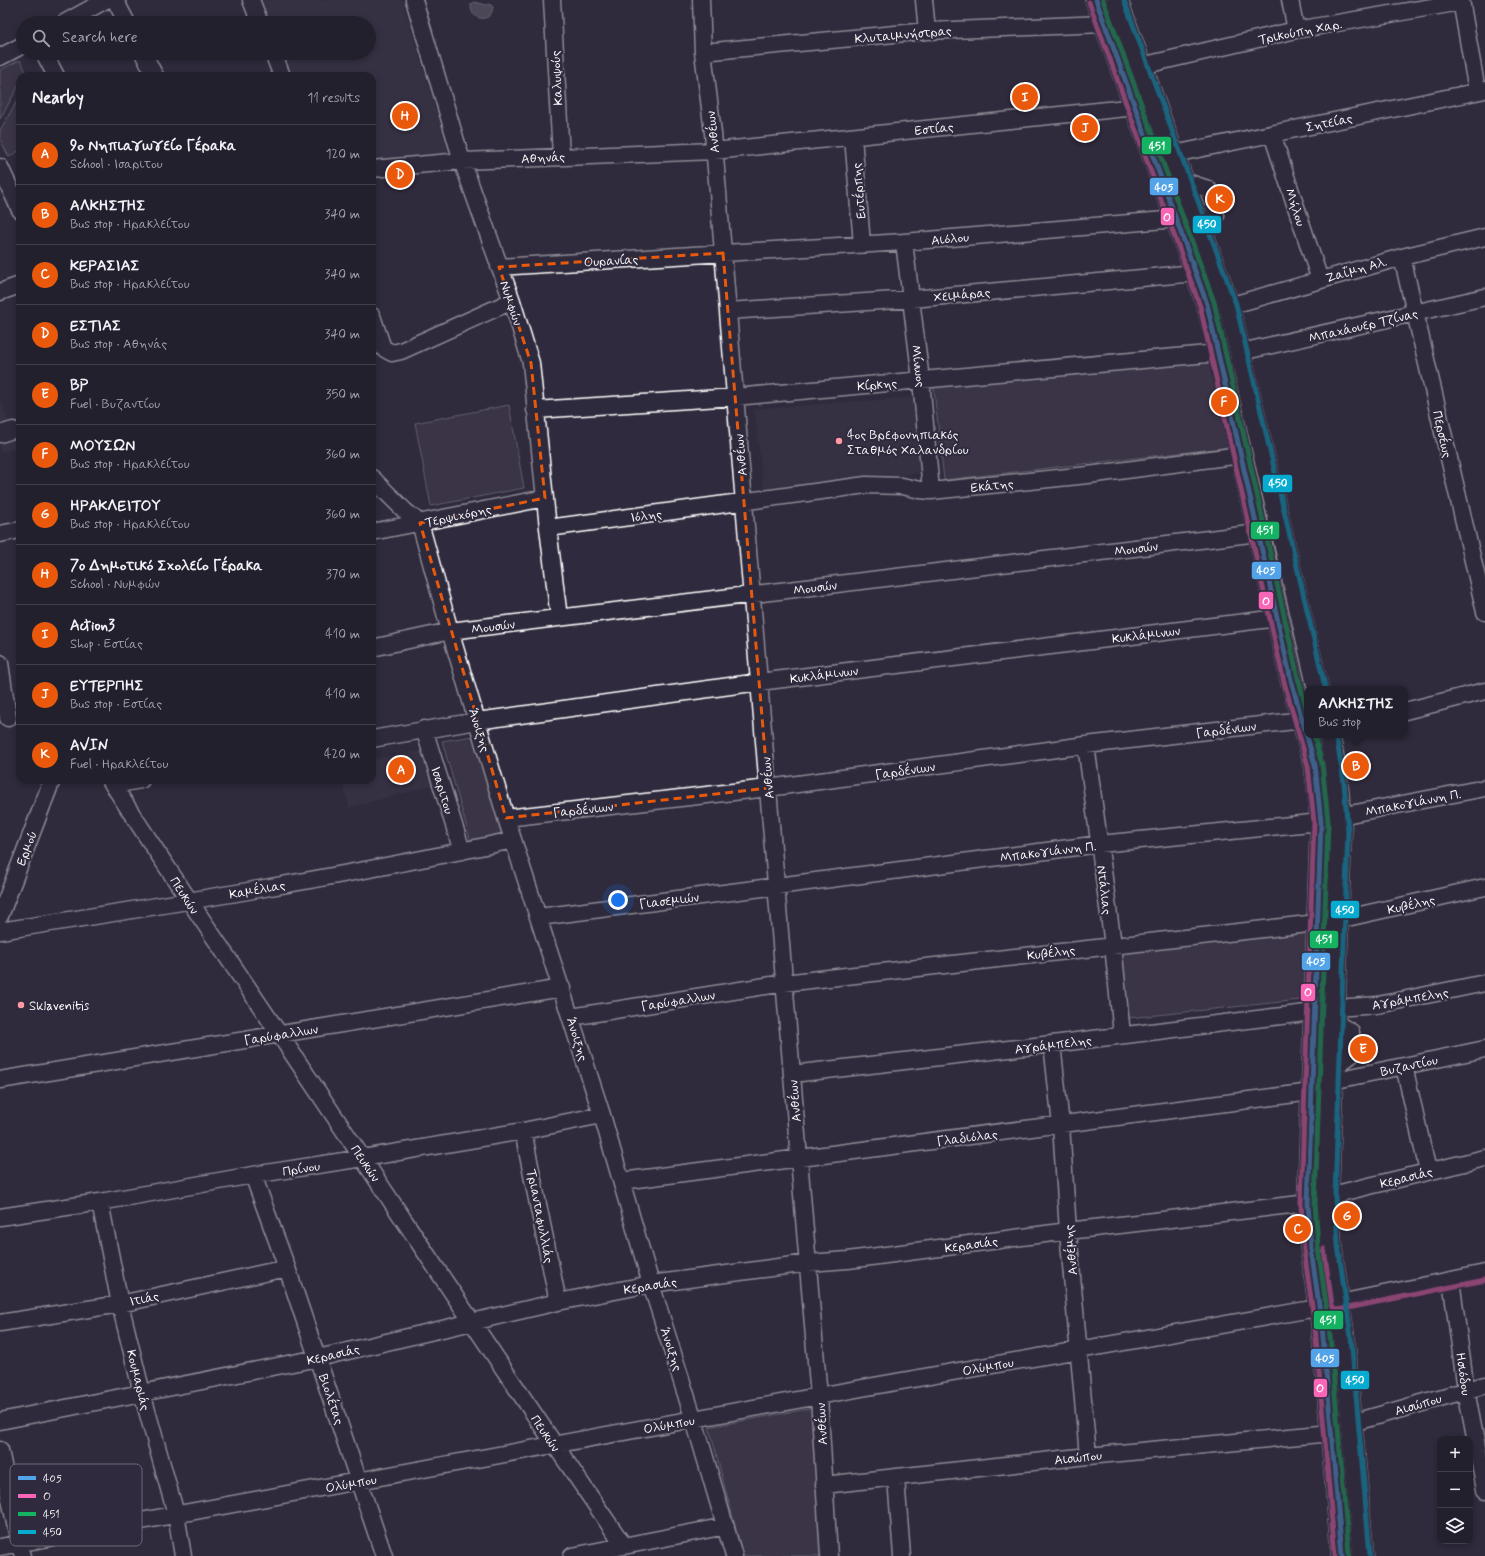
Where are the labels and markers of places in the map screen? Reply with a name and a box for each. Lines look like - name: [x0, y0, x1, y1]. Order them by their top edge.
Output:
- pin: I: [1012, 82, 1038, 112]
- pin: H: [392, 101, 418, 131]
- pin: J: [1072, 113, 1098, 143]
- pin: D: [387, 160, 413, 190]
- pin: K: [1207, 184, 1233, 214]
- pin: F: [1211, 387, 1237, 417]
- place label: 4ος Βρεφονηπιακός Σταθμός Χαλανδρίου: [847, 427, 969, 459]
- marker: 4ος Βρεφονηπιακός Σταθμός Χαλανδρίου: [834, 436, 844, 446]
- pin: B: [1343, 751, 1369, 781]
- pin: A: [388, 755, 414, 785]
- place label: Sklavenitis: [29, 998, 89, 1015]
- marker: Sklavenitis: [16, 1000, 26, 1010]
- pin: E: [1350, 1034, 1376, 1064]
- pin: G: [1334, 1201, 1360, 1231]
- pin: C: [1285, 1214, 1311, 1244]

